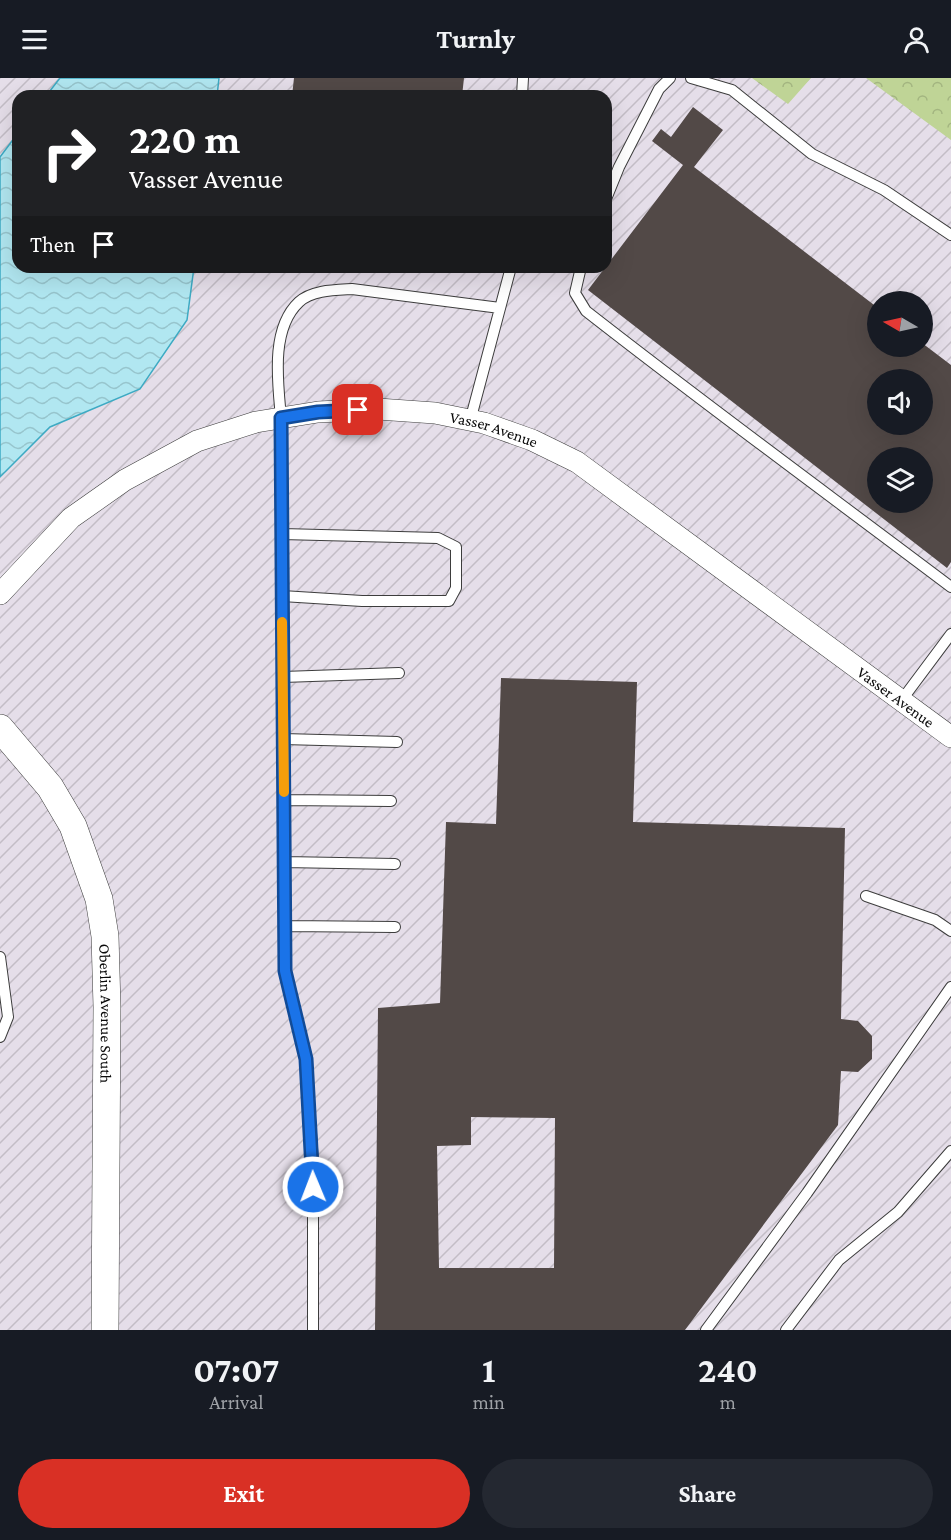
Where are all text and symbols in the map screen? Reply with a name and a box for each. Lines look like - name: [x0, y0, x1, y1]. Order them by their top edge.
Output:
- icon: menu: [18, 23, 51, 56]
- icon: person: [900, 23, 933, 56]
- text: Turnly: [436, 24, 515, 54]
- icon: right: [30, 114, 108, 192]
- text: 220 m: [129, 115, 240, 162]
- text: Vasser Avenue: [129, 164, 283, 194]
- icon: arrive: [87, 228, 120, 261]
- text: Then: [30, 232, 75, 257]
- north arrow: [867, 291, 933, 357]
- map controls: [867, 291, 933, 513]
- button: sound: [867, 369, 933, 435]
- pin: [332, 384, 383, 435]
- icon: arrive: [341, 393, 374, 426]
- street label: Vasser Avenue: [448, 408, 541, 451]
- button: layers: [867, 447, 933, 513]
- street label: Vasser Avenue: [854, 663, 938, 731]
- street label: Oberlin Avenue South: [96, 943, 115, 1084]
- position arrow: [281, 1155, 345, 1219]
- text: 07:07: [193, 1350, 279, 1390]
- text: 1: [482, 1350, 496, 1390]
- text: 240: [698, 1350, 758, 1390]
- text: Arrival: [209, 1391, 264, 1413]
- text: min: [473, 1391, 505, 1413]
- text: m: [720, 1391, 736, 1413]
- button: Exit: [18, 1459, 470, 1528]
- button: Share: [482, 1459, 933, 1528]

